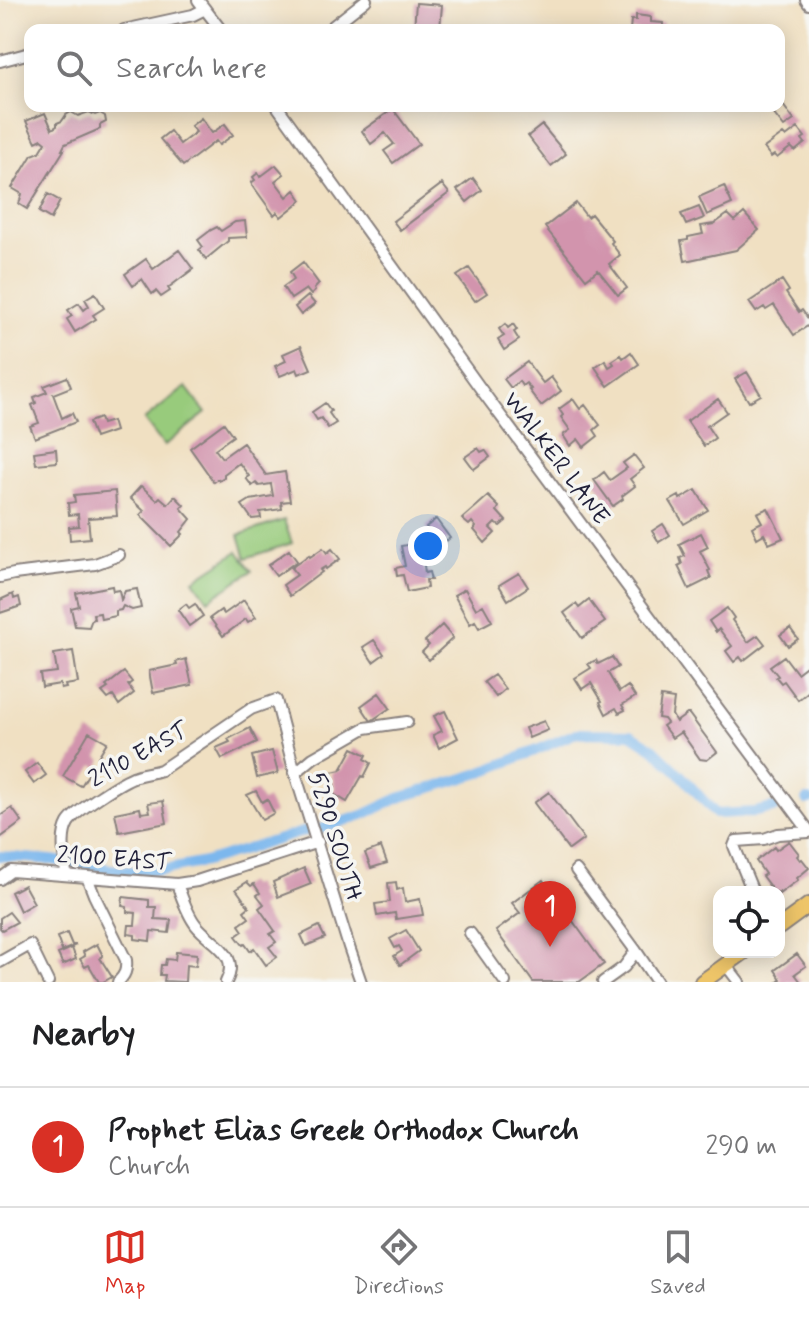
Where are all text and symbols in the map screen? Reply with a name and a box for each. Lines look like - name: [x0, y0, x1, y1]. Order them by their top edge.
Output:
- search box: [24, 24, 785, 112]
- icon: search: [52, 46, 96, 90]
- text: Search here: [116, 49, 267, 88]
- street label: WALKER LANE: [496, 386, 616, 532]
- your location: [408, 526, 448, 566]
- street label: 2110 EAST: [83, 715, 195, 795]
- street label: 5290 SOUTH: [300, 768, 369, 905]
- street label: 2100 EAST: [56, 840, 173, 879]
- pin: 1: [524, 881, 576, 947]
- map controls: [713, 886, 785, 958]
- button: locate: [713, 886, 785, 958]
- text: Nearby: [32, 1012, 136, 1057]
- text: Prophet Elias Greek Orthodox Church: [108, 1111, 579, 1150]
- text: 1: [52, 1130, 64, 1164]
- text: 290 m: [705, 1130, 777, 1164]
- text: Church: [108, 1150, 190, 1184]
- tab: Map: [103, 1225, 147, 1301]
- tab: Directions: [353, 1225, 444, 1301]
- tab: Saved: [650, 1225, 706, 1301]

